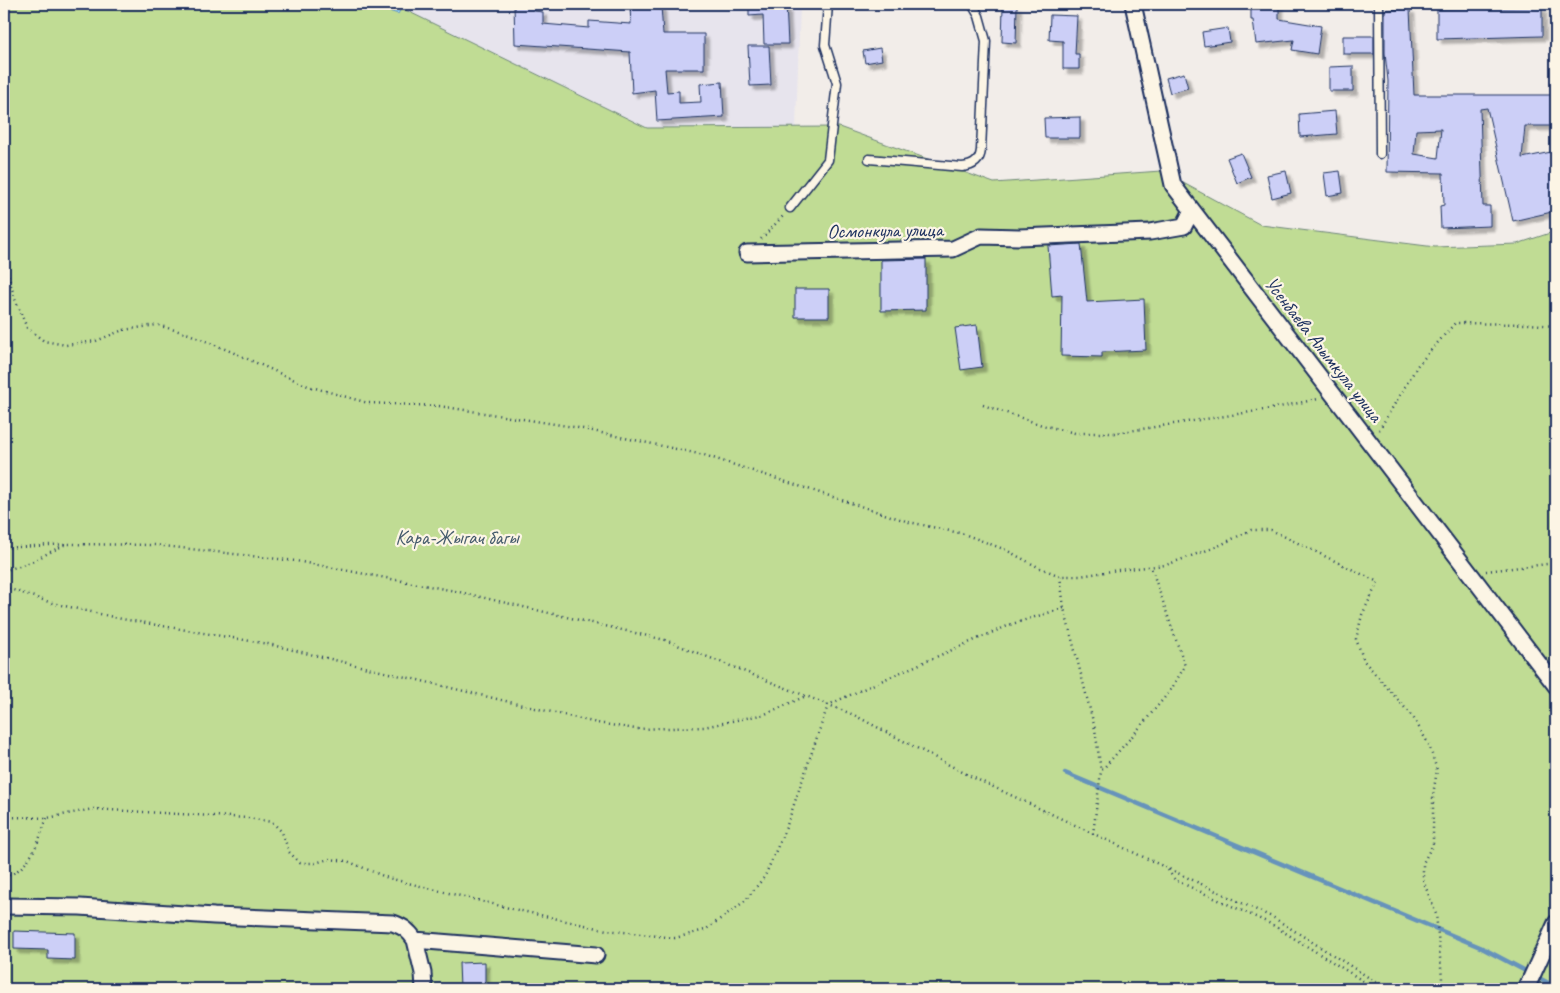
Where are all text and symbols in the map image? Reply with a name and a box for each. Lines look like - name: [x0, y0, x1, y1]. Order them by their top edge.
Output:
- street label: Осмонкула улица: [827, 217, 945, 244]
- street label: Усенбаева Алымкула улица: [1259, 272, 1389, 429]
- park label: Кара-Жыгач багы: [395, 525, 520, 550]

